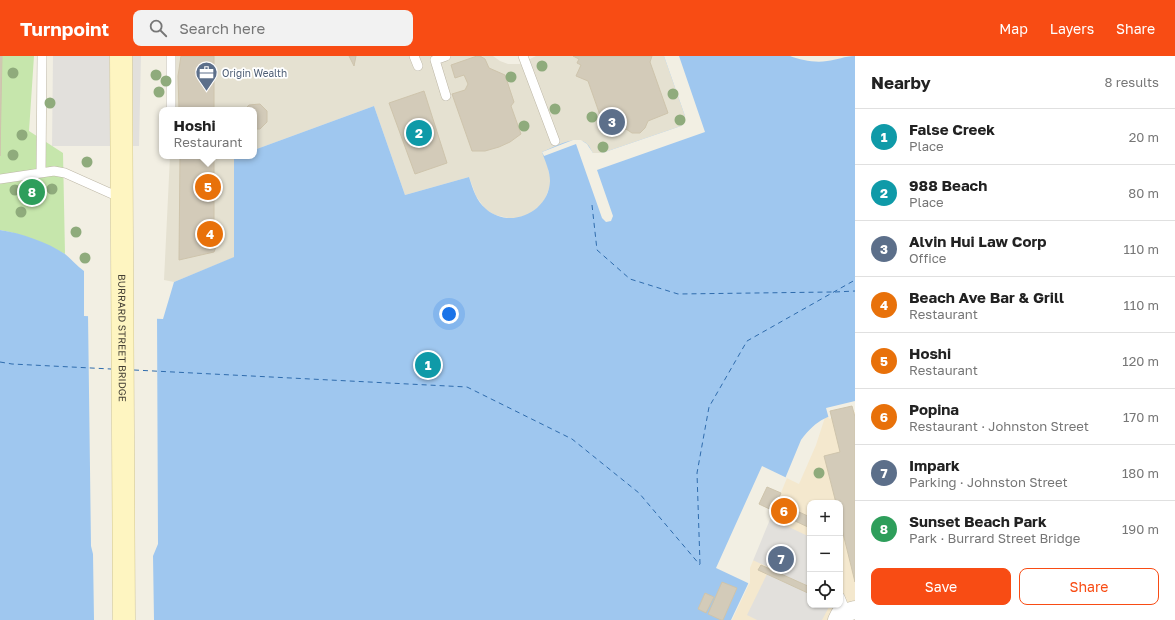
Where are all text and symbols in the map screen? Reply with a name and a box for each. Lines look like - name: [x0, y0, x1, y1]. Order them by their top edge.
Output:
- search box: [133, 10, 413, 46]
- text: Turnpoint: [20, 17, 109, 40]
- icon: search: [147, 17, 169, 39]
- text: Search here: [179, 19, 265, 37]
- text: Map: [999, 20, 1028, 37]
- text: Layers: [1050, 20, 1094, 37]
- text: Share: [1116, 20, 1155, 37]
- office icon: Origin Wealth: [194, 60, 220, 93]
- place label: Origin Wealth: [222, 67, 287, 79]
- text: Nearby: [871, 72, 931, 93]
- text: 8 results: [1105, 74, 1159, 90]
- popup: [159, 107, 257, 159]
- pin: 3: [599, 107, 625, 137]
- text: Hoshi: [174, 116, 216, 134]
- pin: 2: [406, 118, 432, 148]
- text: False Creek: [909, 120, 995, 138]
- text: 1: [881, 129, 887, 145]
- text: 20 m: [1129, 129, 1159, 145]
- text: Restaurant: [174, 134, 242, 150]
- text: Place: [909, 138, 944, 154]
- pin: 5: [195, 172, 221, 202]
- text: 988 Beach: [909, 176, 987, 194]
- pin: 8: [19, 177, 45, 207]
- text: 2: [880, 185, 888, 201]
- text: 80 m: [1128, 185, 1159, 201]
- text: Place: [909, 194, 944, 210]
- pin: 4: [197, 219, 223, 249]
- text: Alvin Hui Law Corp: [909, 232, 1047, 250]
- text: 3: [880, 241, 888, 257]
- text: 110 m: [1124, 241, 1159, 257]
- text: Office: [909, 250, 946, 266]
- street label: BURRARD STREET BRIDGE: [116, 274, 129, 402]
- text: Beach Ave Bar & Grill: [909, 288, 1064, 306]
- text: 4: [880, 297, 888, 313]
- text: 110 m: [1124, 297, 1159, 313]
- your location: [439, 304, 459, 324]
- text: Restaurant: [909, 306, 978, 322]
- text: Hoshi: [909, 344, 951, 362]
- pin: 1: [415, 350, 441, 380]
- text: 5: [880, 353, 888, 369]
- text: 120 m: [1122, 353, 1159, 369]
- text: Restaurant: [909, 362, 978, 378]
- text: Popina: [909, 400, 959, 418]
- text: 6: [880, 409, 888, 425]
- text: 170 m: [1123, 409, 1159, 425]
- text: Restaurant · Johnston Street: [909, 418, 1089, 434]
- text: Impark: [909, 456, 960, 474]
- text: 7: [880, 465, 888, 481]
- text: 180 m: [1122, 465, 1159, 481]
- text: Parking · Johnston Street: [909, 474, 1068, 490]
- pin: 6: [771, 496, 797, 526]
- map controls: [807, 500, 843, 608]
- button: +: [807, 500, 843, 536]
- text: Sunset Beach Park: [909, 512, 1047, 530]
- text: 8: [880, 521, 888, 537]
- text: 190 m: [1122, 521, 1159, 537]
- text: Park · Burrard Street Bridge: [909, 530, 1080, 546]
- button: −: [807, 536, 843, 572]
- pin: 7: [768, 544, 794, 574]
- button: Save: [871, 568, 1011, 605]
- button: Share: [1019, 568, 1159, 605]
- button: locate: [807, 572, 843, 608]

